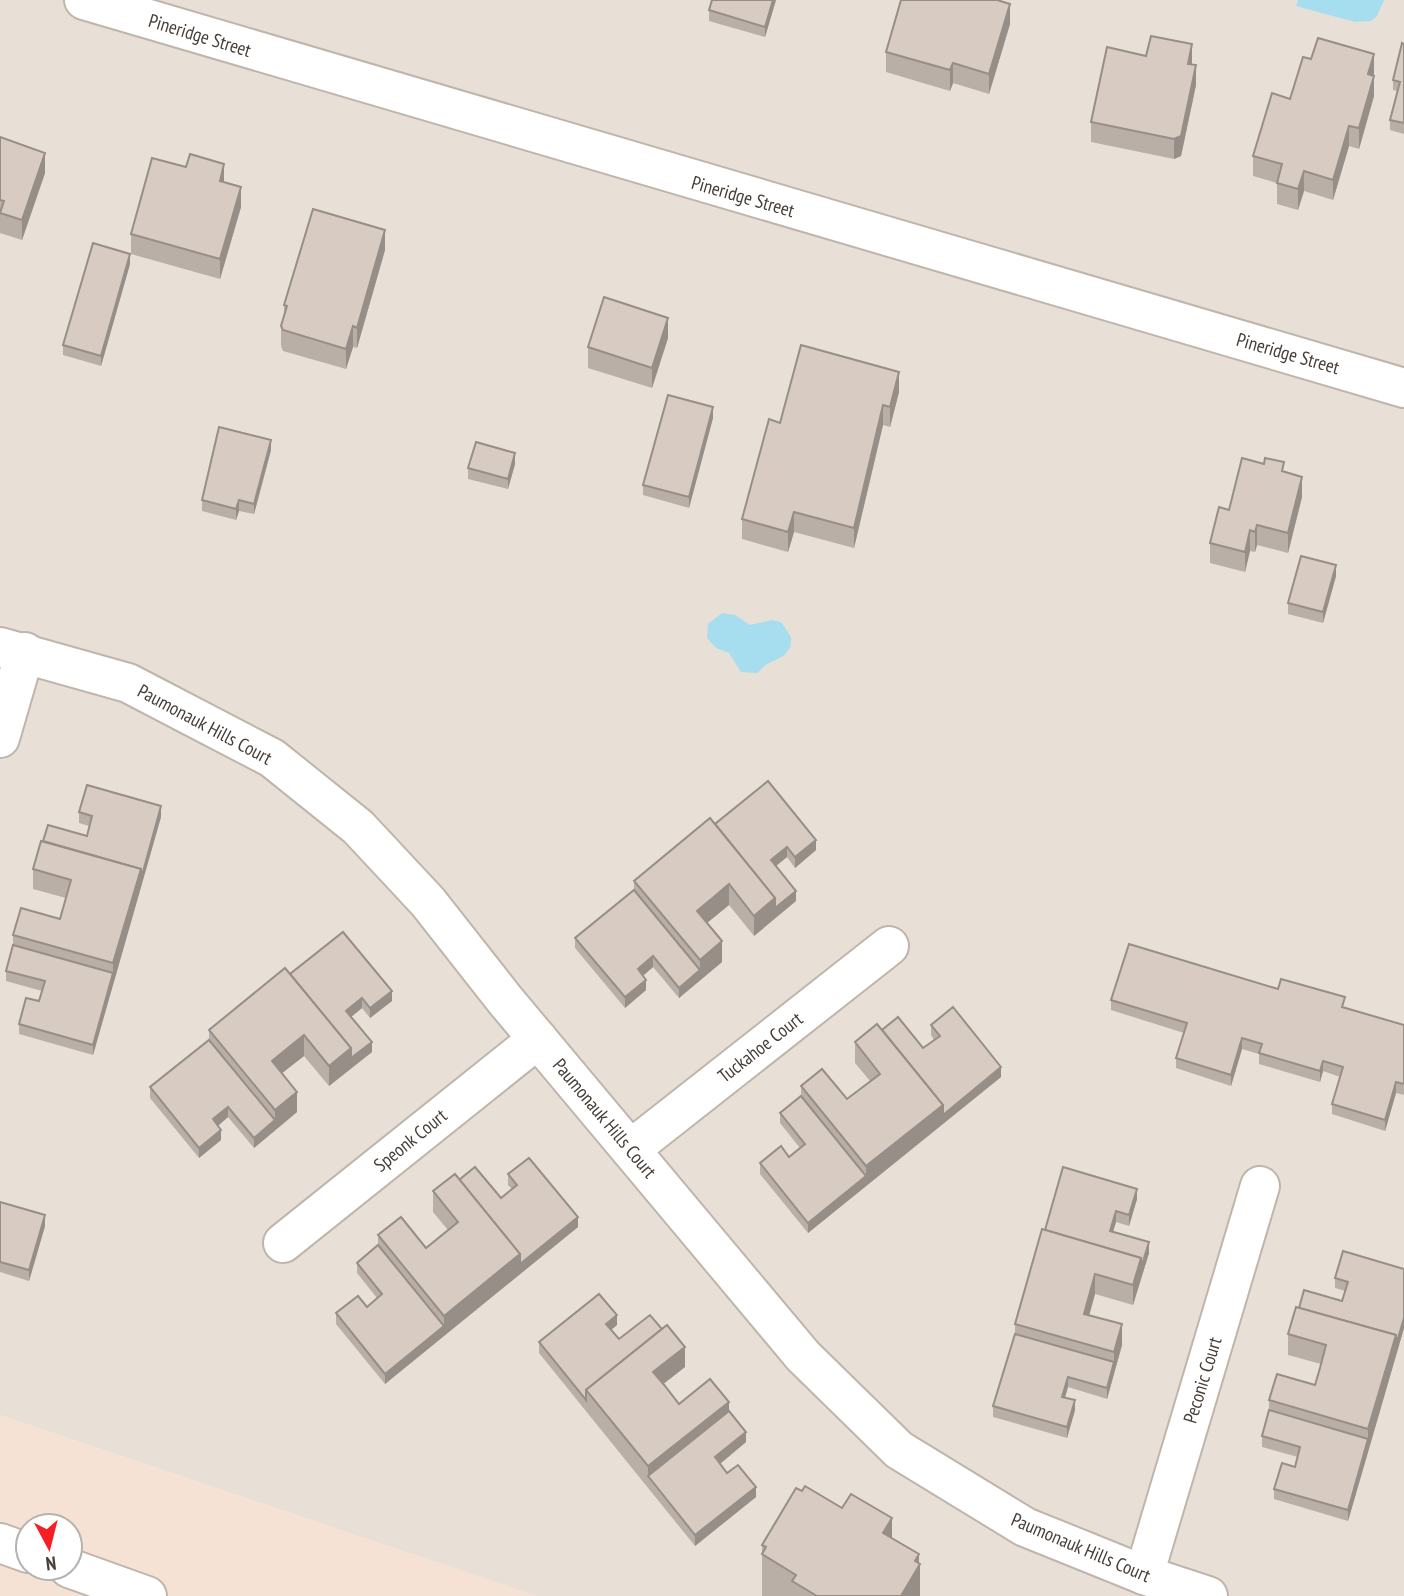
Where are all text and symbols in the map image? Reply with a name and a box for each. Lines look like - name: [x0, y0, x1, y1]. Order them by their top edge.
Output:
- street label: Pineridge Street: [146, 8, 255, 62]
- street label: Pineridge Street: [689, 170, 798, 222]
- street label: Pineridge Street: [1234, 327, 1343, 379]
- street label: Paumonauk Hills Court: [134, 678, 277, 770]
- street label: Tuckahoe Court: [713, 1006, 808, 1087]
- street label: Paumonauk Hills Court: [548, 1053, 662, 1183]
- street label: Speonk Court: [369, 1103, 452, 1177]
- street label: Peconic Court: [1178, 1333, 1227, 1426]
- street label: Paumonauk Hills Court: [1008, 1507, 1155, 1587]
- north arrow: [14, 1512, 84, 1582]
- text: N: [45, 1551, 58, 1576]

